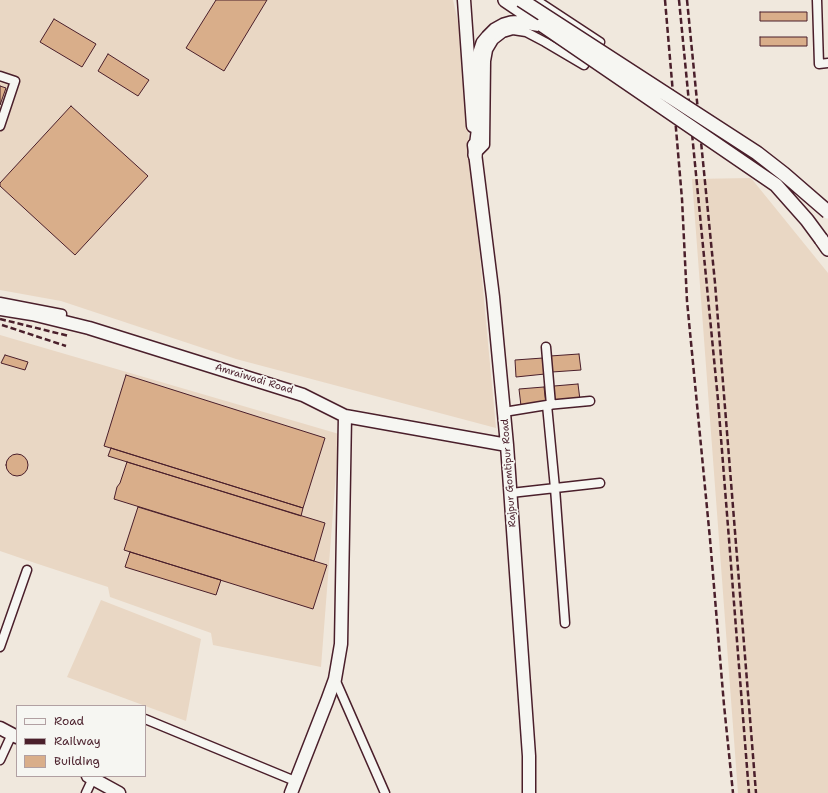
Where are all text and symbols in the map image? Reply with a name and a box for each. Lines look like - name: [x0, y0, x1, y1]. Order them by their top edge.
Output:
- street label: Amraiwadi Road: [214, 361, 294, 397]
- street label: Rajpur Gomtipur Road: [499, 418, 519, 528]
- legend: [16, 705, 146, 777]
- text: Road: [54, 713, 84, 729]
- text: Railway: [54, 733, 101, 749]
- text: Building: [54, 753, 100, 769]

